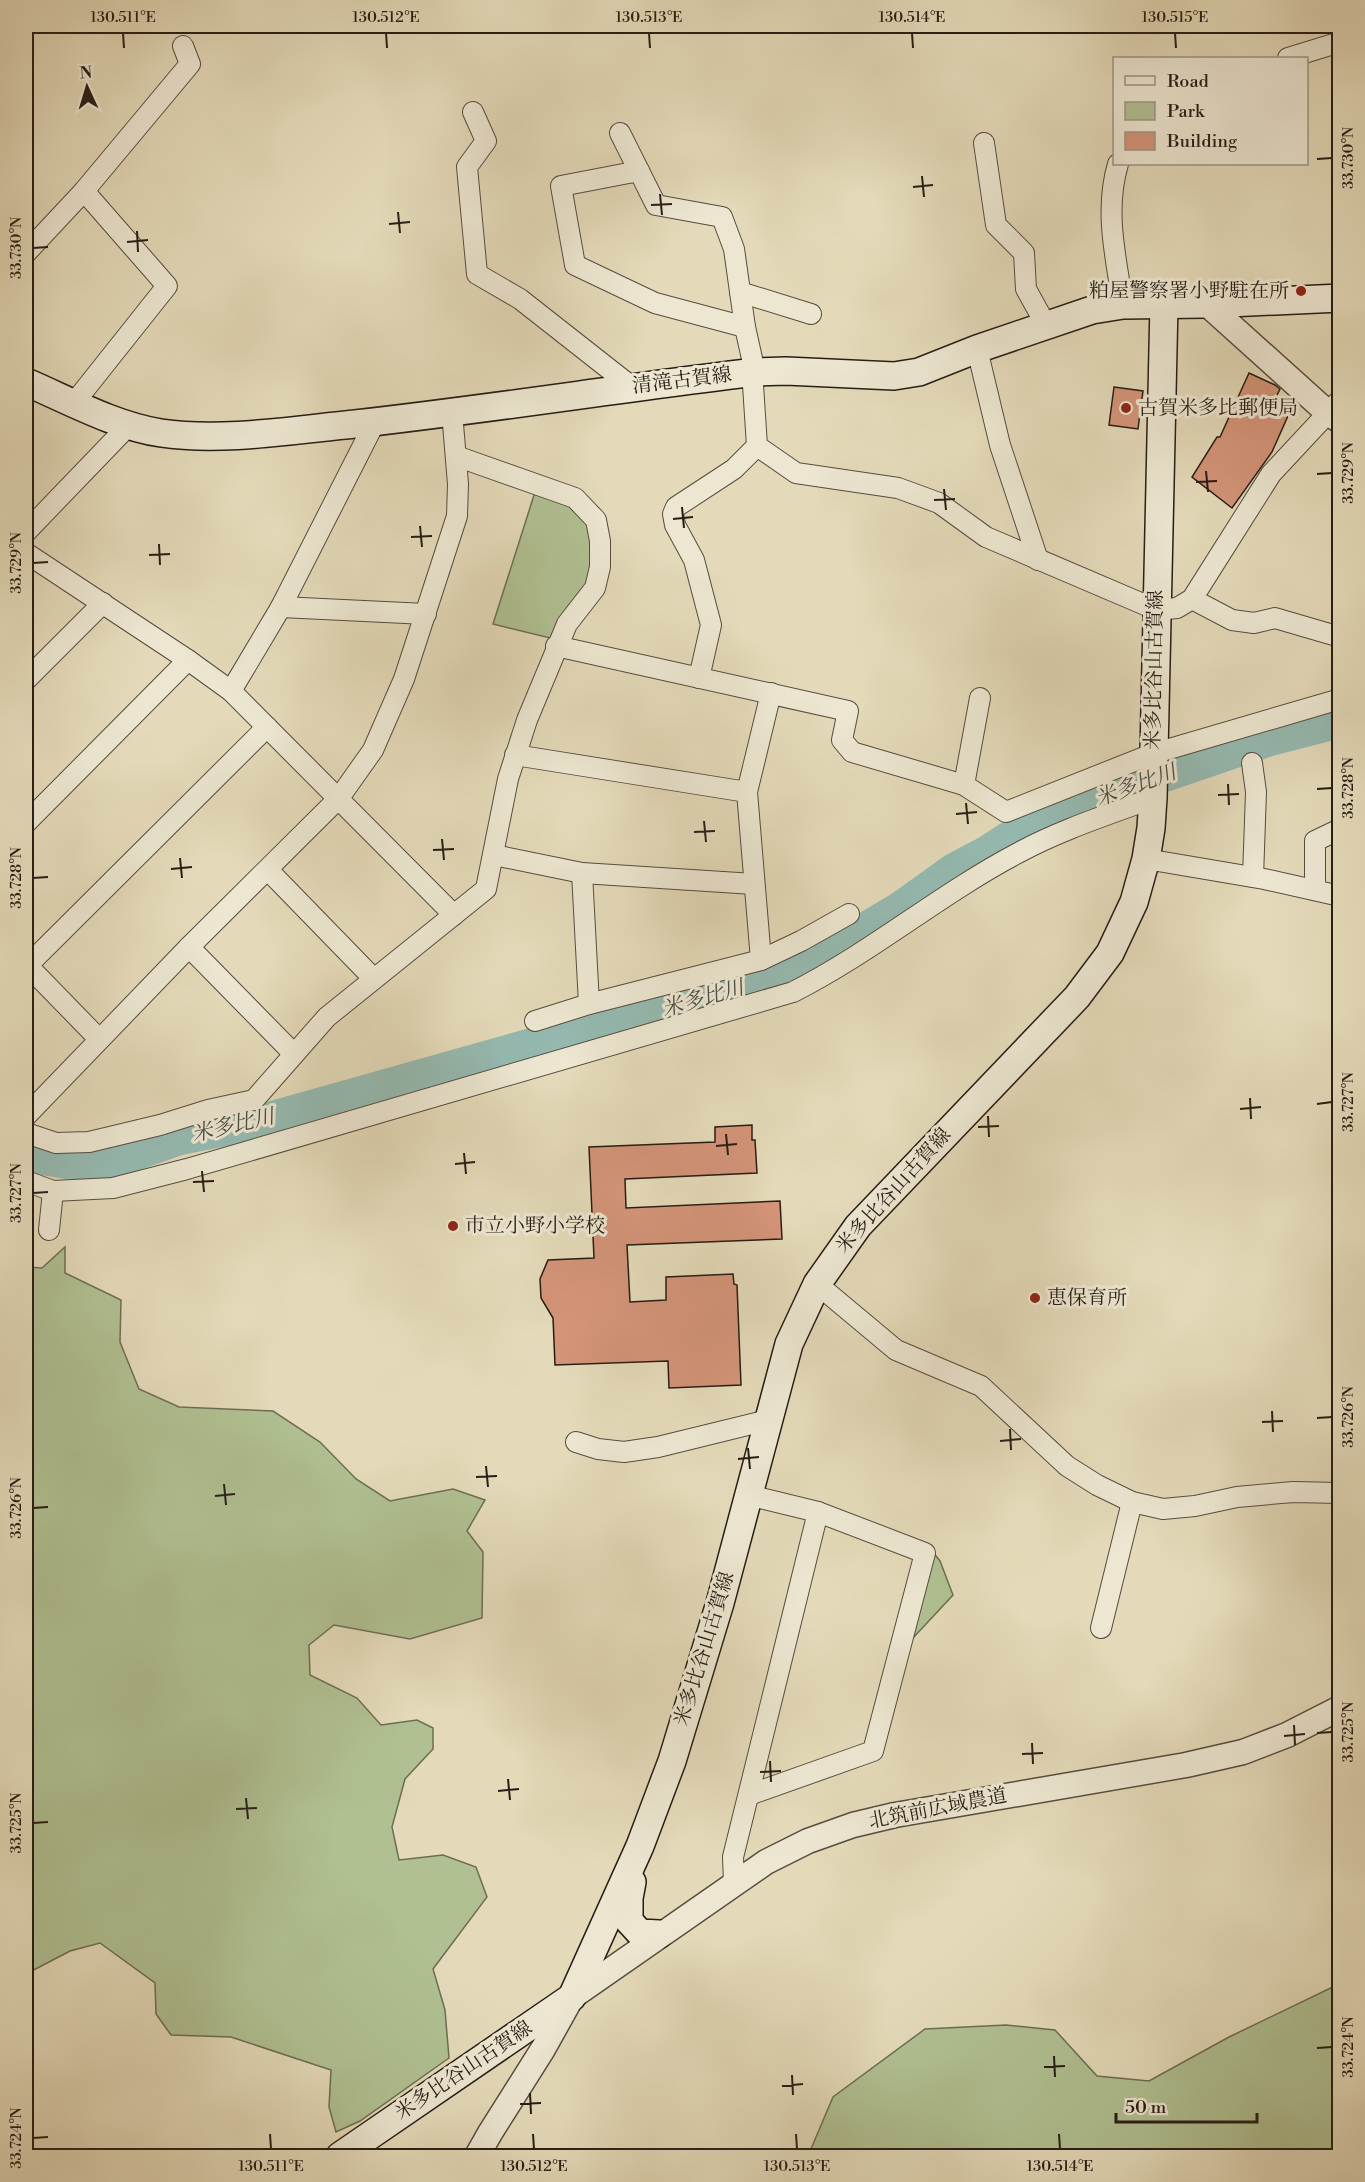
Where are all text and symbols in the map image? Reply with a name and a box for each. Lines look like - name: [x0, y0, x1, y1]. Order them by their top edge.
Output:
- text: 130.511°E: [90, 8, 156, 27]
- text: 130.512°E: [352, 8, 420, 27]
- text: 130.513°E: [616, 8, 682, 27]
- text: 130.514°E: [879, 8, 945, 27]
- text: 130.515°E: [1142, 8, 1208, 27]
- north arrow: [57, 57, 117, 117]
- legend: [1113, 57, 1308, 165]
- text: N: [79, 63, 93, 83]
- text: Road: [1167, 70, 1210, 93]
- text: Park: [1167, 100, 1206, 123]
- text: 33.730°N: [1339, 127, 1358, 189]
- text: Building: [1166, 130, 1238, 153]
- text: 33.730°N: [7, 217, 26, 279]
- place label: 粕屋警察署小野駐在所: [1089, 279, 1289, 304]
- marker: 粕屋警察署小野駐在所: [1294, 284, 1308, 298]
- street label: 清滝古賀線: [631, 362, 733, 400]
- place label: 古賀米多比郵便局: [1138, 396, 1298, 421]
- marker: 古賀米多比郵便局: [1119, 401, 1133, 415]
- text: 33.729°N: [1339, 442, 1358, 504]
- text: 33.729°N: [7, 532, 26, 594]
- street label: 米多比谷山古賀線: [1141, 590, 1169, 750]
- text: 33.728°N: [1339, 757, 1358, 819]
- water label: 米多比川: [1092, 759, 1182, 813]
- text: 33.728°N: [7, 847, 26, 909]
- water label: 米多比川: [659, 974, 749, 1023]
- text: 33.727°N: [1339, 1072, 1358, 1132]
- water label: 米多比川: [189, 1103, 279, 1148]
- street label: 米多比谷山古賀線: [831, 1123, 957, 1259]
- text: 33.727°N: [7, 1163, 26, 1223]
- place label: 市立小野小学校: [465, 1214, 605, 1239]
- marker: 市立小野小学校: [446, 1219, 460, 1233]
- place label: 恵保育所: [1047, 1286, 1127, 1311]
- marker: 恵保育所: [1028, 1291, 1042, 1305]
- text: 33.726°N: [1339, 1386, 1358, 1448]
- text: 33.726°N: [7, 1477, 26, 1539]
- street label: 米多比谷山古賀線: [670, 1569, 740, 1729]
- text: 33.725°N: [1339, 1702, 1358, 1762]
- street label: 北筑前広域農道: [867, 1783, 1009, 1835]
- text: 33.725°N: [7, 1793, 26, 1853]
- street label: 米多比谷山古賀線: [391, 2016, 537, 2126]
- text: 33.724°N: [1339, 2016, 1358, 2078]
- scale bar: [1116, 2086, 1257, 2124]
- text: 50 m: [1125, 2096, 1167, 2119]
- text: 33.724°N: [7, 2107, 26, 2169]
- text: 130.511°E: [238, 2157, 304, 2176]
- text: 130.512°E: [500, 2157, 568, 2176]
- text: 130.513°E: [764, 2157, 830, 2176]
- text: 130.514°E: [1027, 2157, 1093, 2176]

